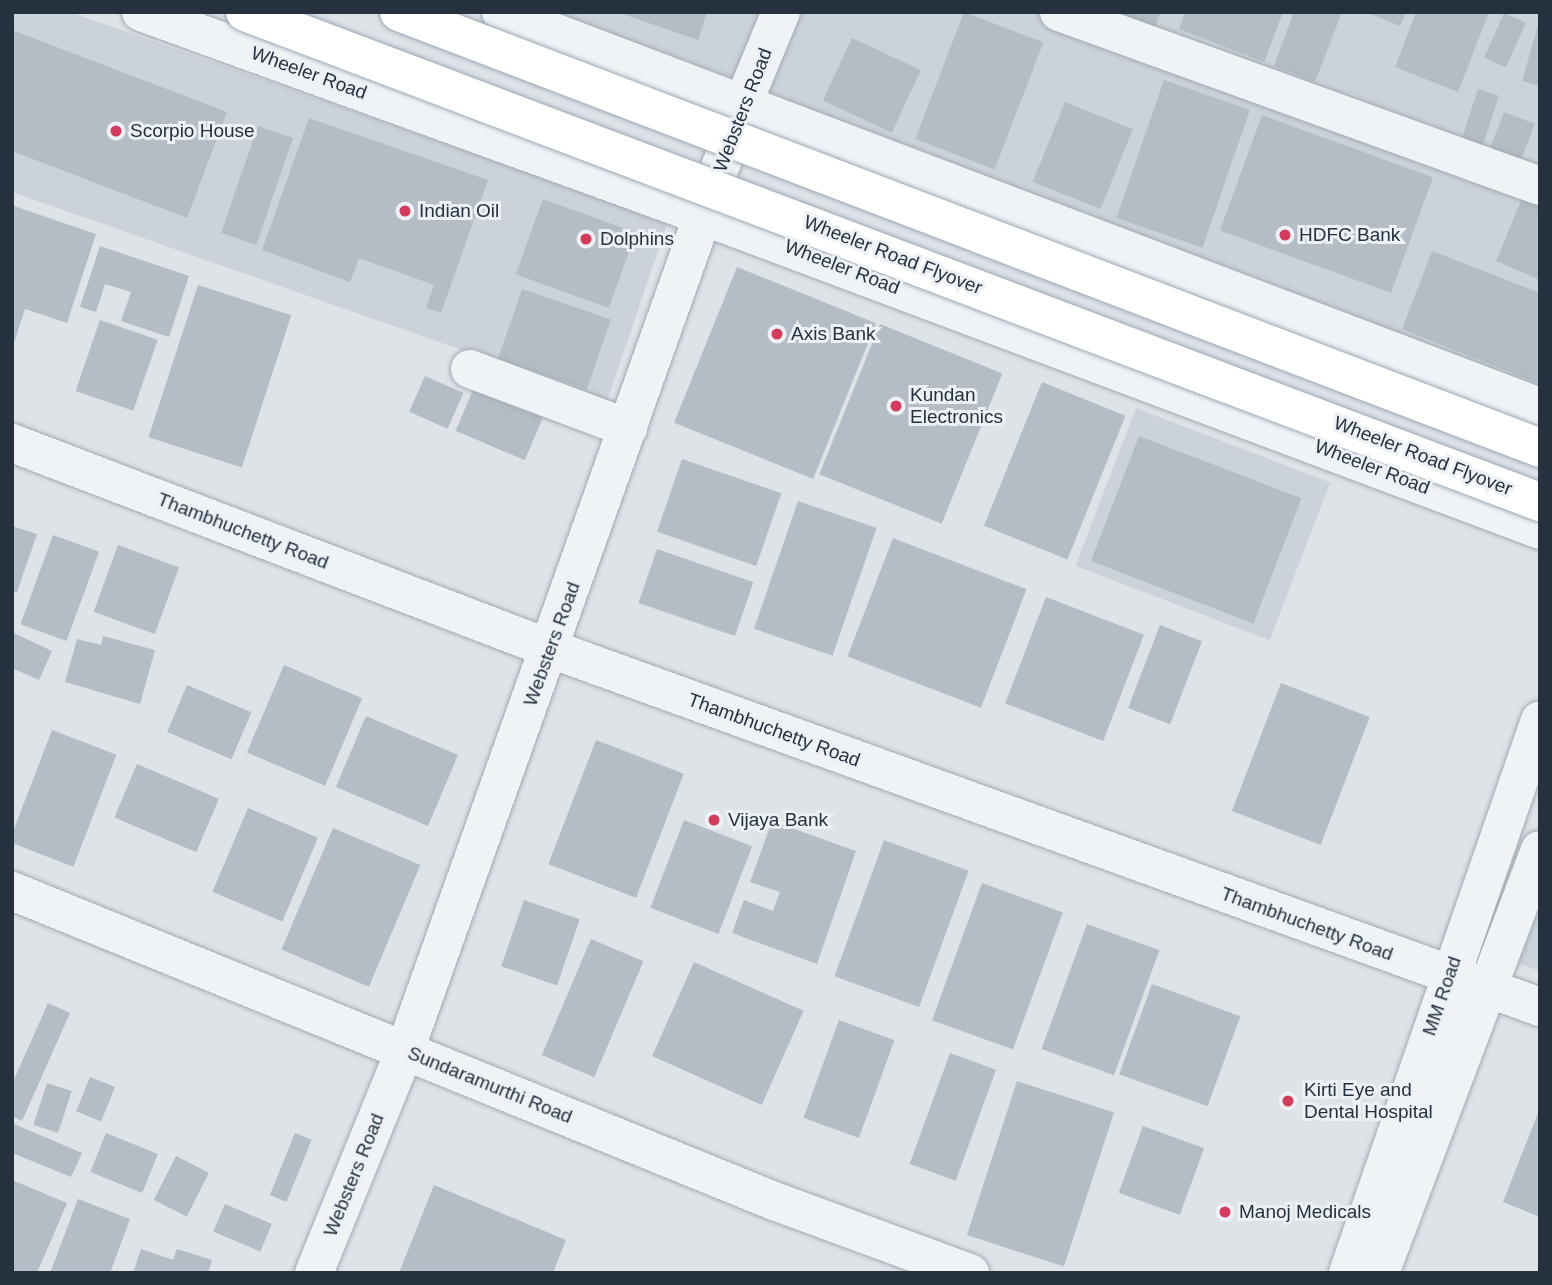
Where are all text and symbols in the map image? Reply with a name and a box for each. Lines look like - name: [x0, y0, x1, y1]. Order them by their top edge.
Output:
- street label: Wheeler Road: [248, 42, 370, 104]
- street label: Websters Road: [709, 45, 777, 175]
- place label: Scorpio House: [130, 120, 255, 142]
- marker: Scorpio House: [108, 123, 124, 139]
- place label: Indian Oil: [419, 200, 499, 222]
- marker: Indian Oil: [397, 203, 413, 219]
- street label: Wheeler Road Flyover: [801, 210, 985, 300]
- place label: HDFC Bank: [1299, 224, 1400, 246]
- marker: HDFC Bank: [1277, 227, 1293, 243]
- place label: Dolphins: [600, 228, 674, 250]
- marker: Dolphins: [578, 231, 594, 247]
- street label: Wheeler Road: [781, 235, 903, 299]
- place label: Axis Bank: [791, 323, 875, 345]
- marker: Axis Bank: [769, 326, 785, 342]
- place label: Kundan Electronics: [910, 384, 1003, 428]
- marker: Kundan Electronics: [888, 398, 904, 414]
- street label: Wheeler Road Flyover: [1331, 411, 1515, 501]
- street label: Wheeler Road: [1311, 435, 1433, 499]
- street label: Thambhuchetty Road: [154, 488, 332, 574]
- street label: Websters Road: [519, 579, 585, 709]
- street label: Thambhuchetty Road: [685, 688, 863, 772]
- place label: Vijaya Bank: [728, 809, 828, 831]
- marker: Vijaya Bank: [706, 812, 722, 828]
- street label: Thambhuchetty Road: [1218, 882, 1396, 966]
- street label: MM Road: [1418, 953, 1466, 1039]
- street label: Sundaramurthi Road: [404, 1042, 576, 1128]
- place label: Kirti Eye and Dental Hospital: [1304, 1079, 1433, 1123]
- marker: Kirti Eye and Dental Hospital: [1278, 1091, 1298, 1111]
- street label: Websters Road: [319, 1110, 389, 1240]
- place label: Manoj Medicals: [1239, 1201, 1371, 1223]
- marker: Manoj Medicals: [1217, 1204, 1233, 1220]

